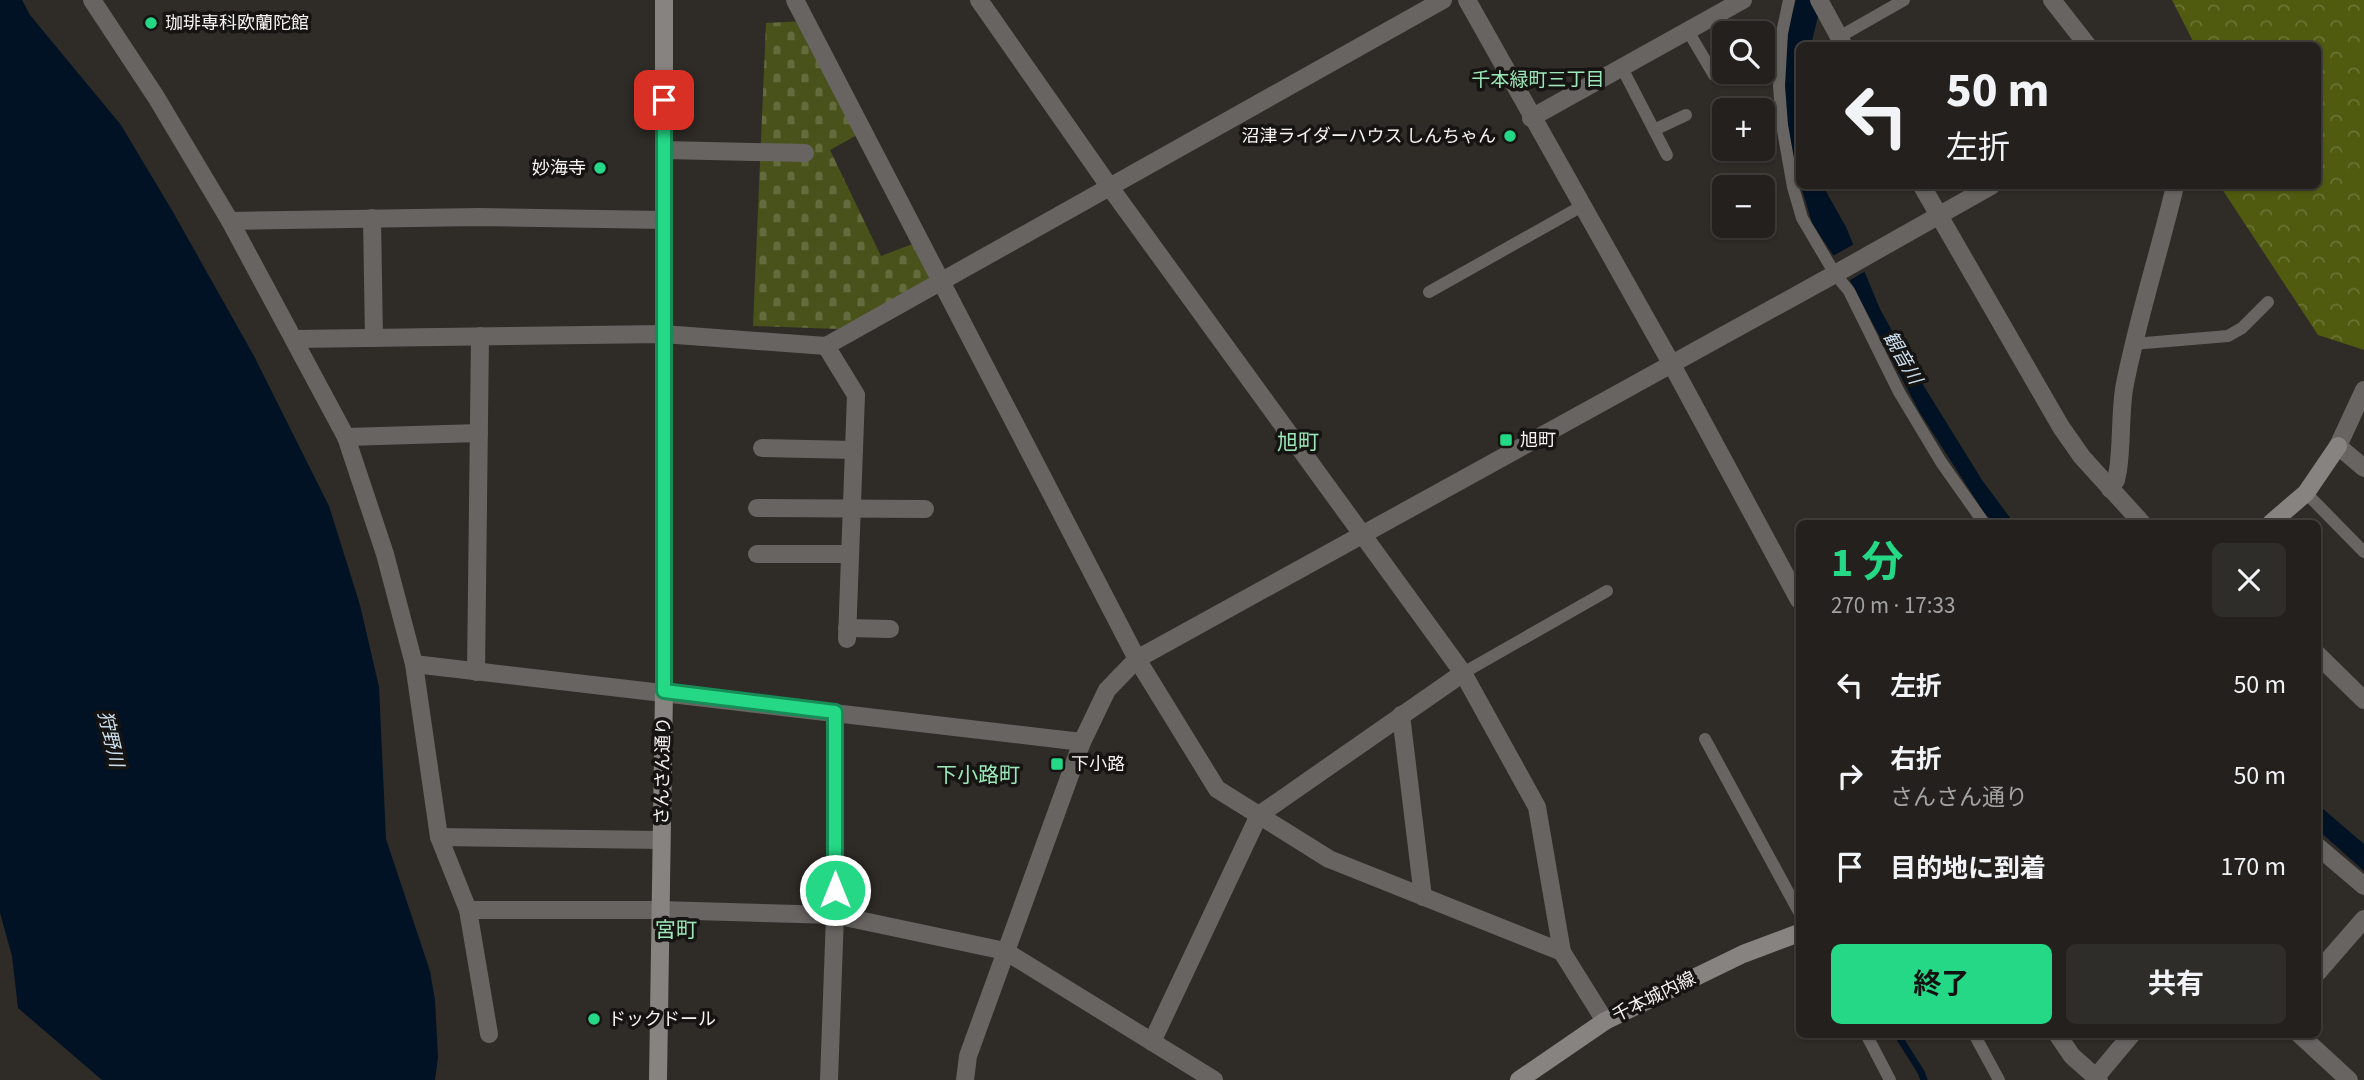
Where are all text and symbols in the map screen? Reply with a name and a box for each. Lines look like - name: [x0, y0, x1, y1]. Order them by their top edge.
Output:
- place label: 珈琲専科欧蘭陀館: [165, 11, 309, 36]
- marker: 珈琲専科欧蘭陀館: [143, 15, 159, 31]
- map controls: [1712, 21, 1775, 238]
- button: search: [1712, 21, 1775, 84]
- text: 50 m: [1946, 56, 2050, 126]
- district label: 千本緑町三丁目: [1471, 67, 1605, 94]
- pin: [634, 70, 694, 130]
- icon: left: [1831, 70, 1922, 161]
- icon: arrive: [645, 81, 683, 119]
- button: +: [1712, 98, 1775, 161]
- place label: 沼津ライダーハウス しんちゃん: [1241, 124, 1496, 149]
- text: 左折: [1946, 125, 2010, 171]
- marker: 沼津ライダーハウス しんちゃん: [1502, 128, 1518, 144]
- place label: 妙海寺: [532, 156, 586, 181]
- marker: 妙海寺: [592, 160, 608, 176]
- button: −: [1712, 175, 1775, 238]
- water label: 観音川: [1876, 327, 1929, 391]
- district label: 旭町: [1277, 427, 1319, 457]
- place label: 旭町: [1520, 428, 1556, 453]
- marker: 旭町: [1498, 432, 1514, 448]
- text: 1 分: [1831, 533, 1904, 593]
- button: close: [2212, 543, 2286, 617]
- text: 270 m · 17:33: [1831, 589, 1955, 622]
- icon: left: [1831, 666, 1869, 704]
- text: 50 m: [2233, 666, 2286, 703]
- text: 左折: [1890, 668, 1942, 705]
- water label: 狩野川: [90, 708, 130, 772]
- street label: さんさん通り: [650, 717, 676, 825]
- text: 右折: [1890, 741, 1942, 778]
- place label: 下小路: [1071, 752, 1125, 777]
- marker: 下小路: [1049, 756, 1065, 772]
- icon: right: [1831, 757, 1869, 795]
- text: 50 m: [2233, 757, 2286, 794]
- district label: 下小路町: [936, 760, 1020, 790]
- text: さんさん通り: [1890, 781, 2028, 814]
- icon: arrive: [1831, 848, 1869, 886]
- text: 170 m: [2220, 848, 2286, 885]
- text: 目的地に到着: [1890, 850, 2046, 887]
- position arrow: [798, 853, 872, 927]
- district label: 宮町: [655, 915, 697, 945]
- button: 終了: [1831, 944, 2052, 1024]
- button: 共有: [2066, 944, 2286, 1024]
- street label: 千本城内線: [1608, 966, 1700, 1028]
- place label: ドックドール: [608, 1007, 716, 1032]
- marker: ドックドール: [586, 1011, 602, 1027]

